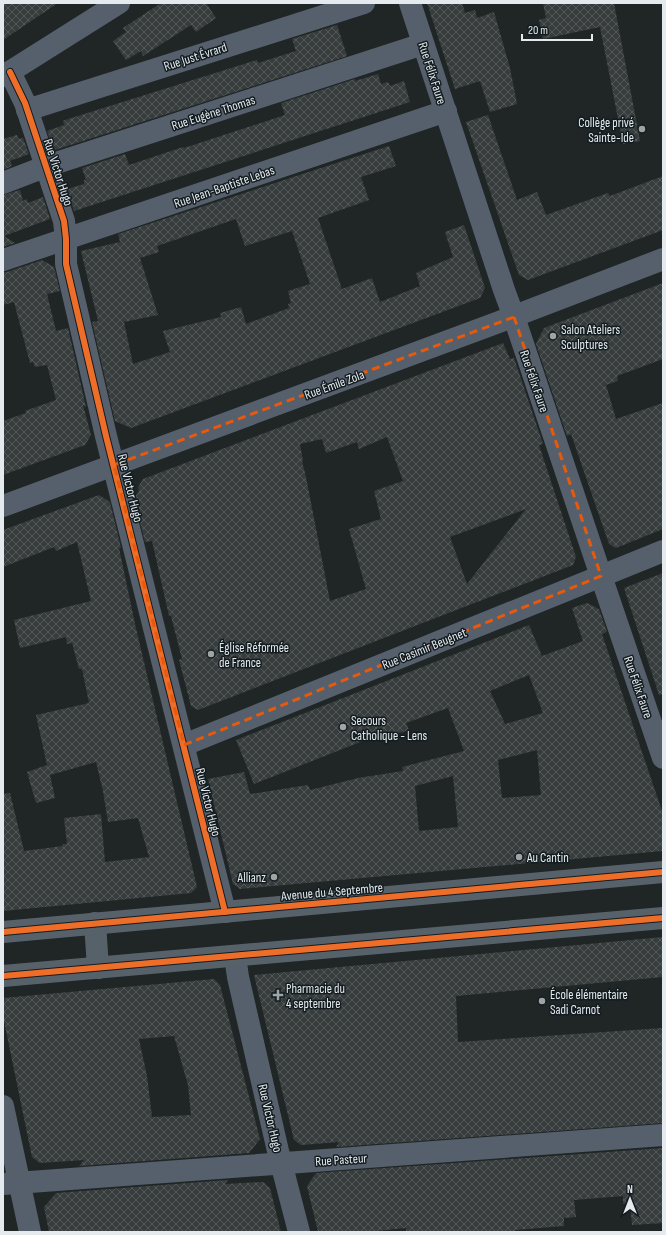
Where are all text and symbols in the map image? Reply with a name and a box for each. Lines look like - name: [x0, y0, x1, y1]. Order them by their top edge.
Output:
- scale bar: [522, 16, 592, 42]
- text: 20 m: [528, 23, 548, 38]
- street label: Rue Just Évrard: [162, 39, 229, 75]
- street label: Rue Félix Faure: [414, 40, 450, 107]
- street label: Rue Eugène Thomas: [170, 92, 257, 134]
- place label: Collège privé Sainte-Ide: [578, 115, 634, 146]
- marker: Collège privé Sainte-Ide: [637, 124, 647, 134]
- street label: Rue Victor Hugo: [40, 137, 76, 208]
- street label: Rue Jean-Baptiste Lebas: [172, 162, 277, 212]
- place label: Salon Ateliers Sculptures: [561, 322, 621, 353]
- marker: Salon Ateliers Sculptures: [548, 331, 558, 341]
- street label: Rue Félix Faure: [516, 348, 552, 414]
- street label: Rue Émile Zola: [302, 367, 366, 403]
- street label: Rue Victor Hugo: [114, 452, 146, 524]
- street label: Rue Casimir Beugnet: [380, 625, 469, 673]
- place label: Église Réformée de France: [219, 640, 289, 671]
- marker: Église Réformée de France: [206, 649, 216, 659]
- street label: Rue Félix Faure: [620, 654, 656, 720]
- place label: Secours Catholique - Lens: [351, 713, 428, 744]
- marker: Secours Catholique - Lens: [338, 722, 348, 732]
- street label: Rue Victor Hugo: [192, 766, 224, 838]
- place label: Au Cantin: [526, 850, 569, 866]
- marker: Au Cantin: [514, 852, 524, 862]
- place label: Allianz: [237, 870, 266, 886]
- marker: Allianz: [269, 872, 279, 882]
- street label: Avenue du 4 Septembre: [280, 880, 384, 904]
- place label: Pharmacie du 4 septembre: [286, 981, 345, 1012]
- place label: École élémentaire Sadi Carnot: [550, 987, 628, 1018]
- marker: Pharmacie du 4 septembre: [273, 990, 283, 1000]
- marker: École élémentaire Sadi Carnot: [537, 996, 547, 1006]
- street label: Rue Victor Hugo: [254, 1082, 286, 1154]
- street label: Rue Pasteur: [315, 1150, 368, 1170]
- north arrow: [610, 1179, 650, 1219]
- text: N: [627, 1183, 633, 1196]

